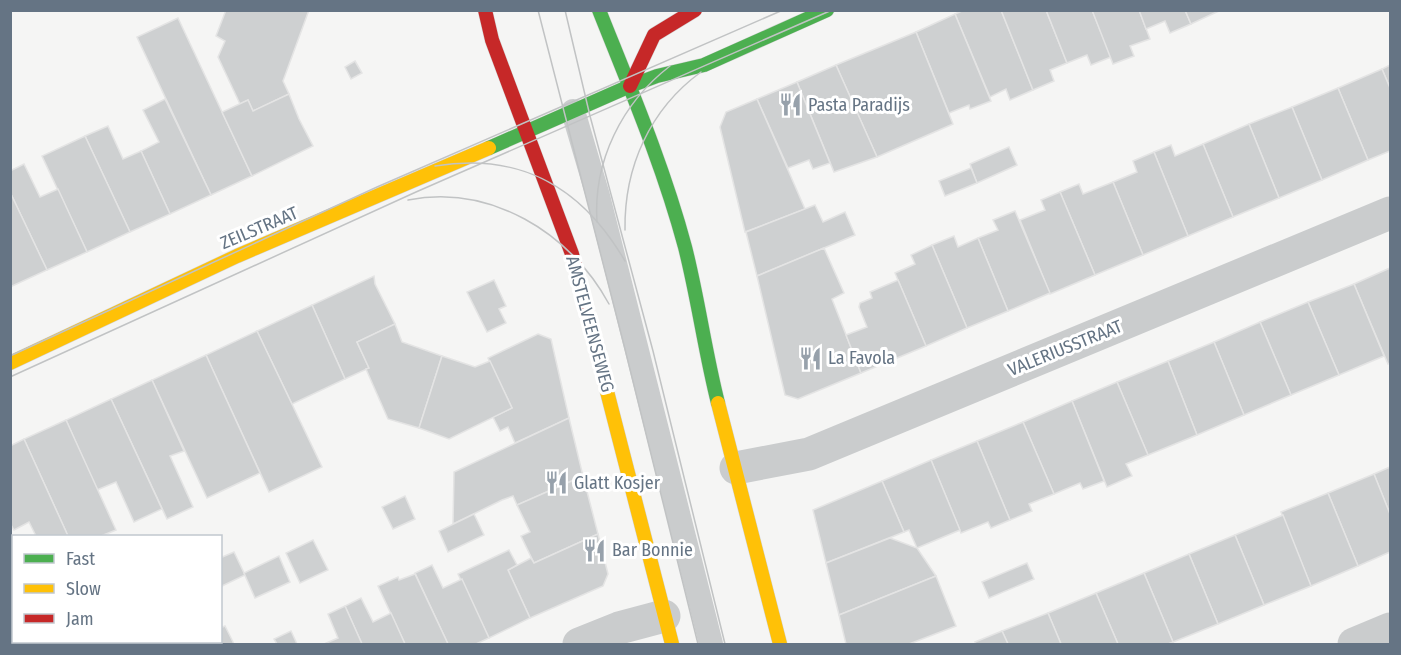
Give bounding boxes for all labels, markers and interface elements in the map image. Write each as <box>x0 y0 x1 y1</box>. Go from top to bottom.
restaurant icon: Pasta Paradijs <box>777 92 803 118</box>
place label: Pasta Paradijs <box>808 94 910 116</box>
street label: ZEILSTRAAT <box>217 202 302 254</box>
street label: AMSTELVEENSEWEG <box>561 253 619 395</box>
street label: VALERIUSSTRAAT <box>1005 315 1126 381</box>
restaurant icon: La Favola <box>797 345 823 371</box>
place label: La Favola <box>828 347 895 369</box>
restaurant icon: Glatt Kosjer <box>543 470 569 496</box>
place label: Glatt Kosjer <box>574 472 661 494</box>
legend <box>12 535 222 643</box>
restaurant icon: Bar Bonnie <box>581 537 607 563</box>
place label: Bar Bonnie <box>612 539 693 561</box>
text: Fast <box>66 548 95 570</box>
text: Slow <box>66 578 101 600</box>
text: Jam <box>66 608 94 630</box>

